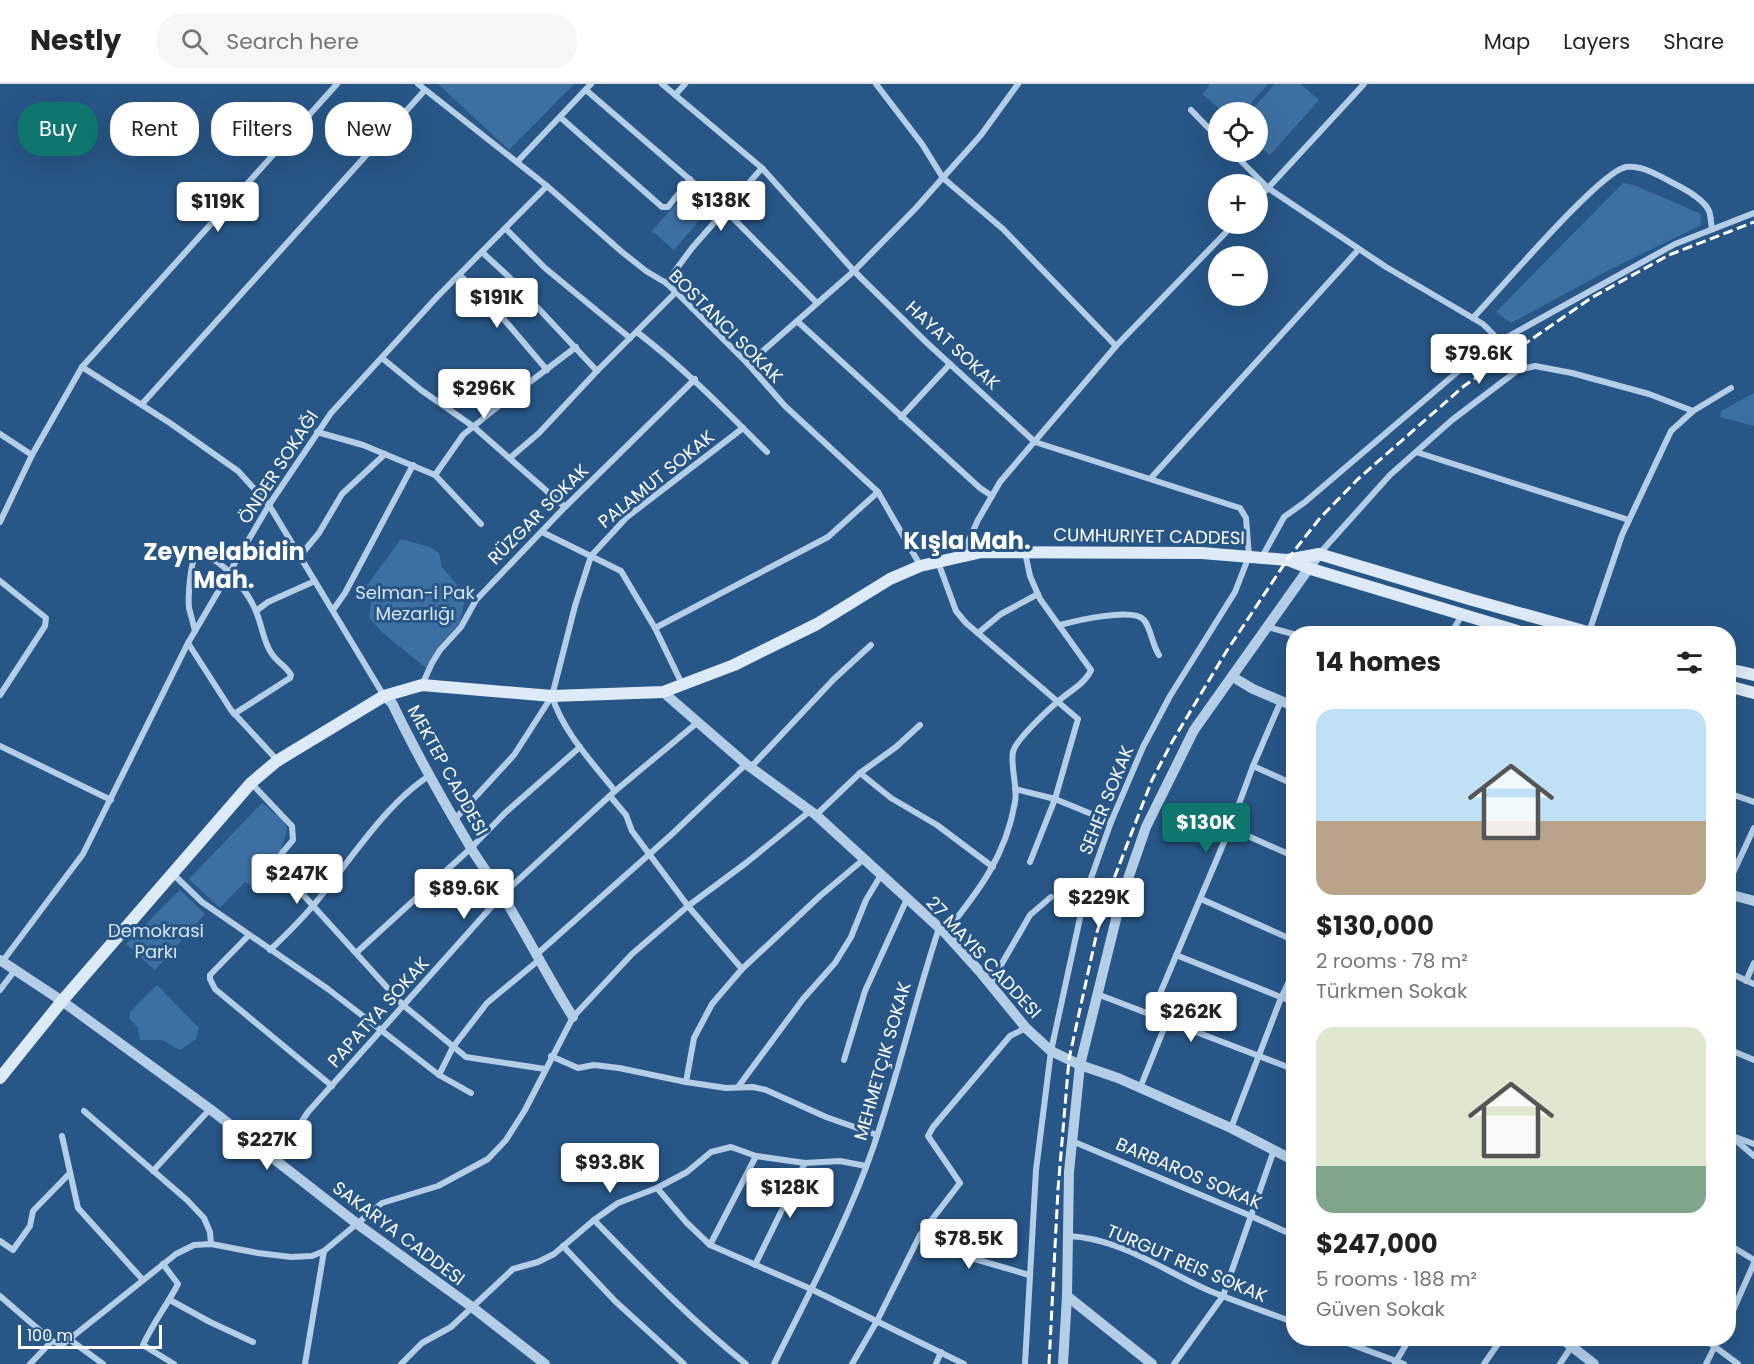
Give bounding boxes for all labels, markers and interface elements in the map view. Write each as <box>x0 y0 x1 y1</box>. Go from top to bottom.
search box <box>157 14 577 68</box>
text: Nestly <box>30 21 121 60</box>
icon: search <box>178 25 211 58</box>
text: Search here <box>226 26 359 57</box>
text: Map <box>1484 27 1530 56</box>
text: Layers <box>1563 27 1630 56</box>
text: Share <box>1663 27 1724 56</box>
chip: Buy <box>18 102 98 156</box>
chip: Rent <box>110 102 199 156</box>
chip: Filters <box>211 102 313 156</box>
chip: New <box>325 102 412 156</box>
map controls <box>1208 102 1268 306</box>
button: locate <box>1208 102 1268 162</box>
button: + <box>1208 174 1268 234</box>
pin: $138K <box>679 181 763 232</box>
pin: $119K <box>176 182 260 233</box>
text: $138K <box>691 186 751 214</box>
text: $119K <box>191 187 245 215</box>
button: − <box>1208 246 1268 306</box>
street label: BOSTANCI SOKAK <box>663 263 789 389</box>
pin: $191K <box>455 278 539 329</box>
text: $191K <box>470 283 524 311</box>
street label: HAYAT SOKAK <box>901 295 1006 395</box>
pin: $79.6K <box>1430 334 1528 385</box>
text: $79.6K <box>1445 339 1513 367</box>
pin: $296K <box>442 369 526 420</box>
text: $296K <box>452 374 516 402</box>
street label: ÖNDER SOKAĞI <box>232 405 324 529</box>
street label: PALAMUT SOKAK <box>593 424 720 534</box>
street label: RÜZGAR SOKAK <box>482 458 594 570</box>
street label: CUMHURIYET CADDESI <box>1053 522 1245 550</box>
district label: Kışla Mah. <box>903 524 1031 557</box>
district label: Zeynelabidin Mah. <box>143 535 305 596</box>
park label: Selman-i Pak Mezarlığı <box>355 580 475 626</box>
text: 14 homes <box>1316 644 1441 680</box>
icon: filters <box>1673 646 1706 679</box>
street label: MEKTEP CADDESI <box>402 700 494 840</box>
street label: SEHER SOKAK <box>1073 742 1139 858</box>
icon: home <box>1457 748 1565 856</box>
pin: $130K <box>1164 803 1248 854</box>
text: $130K <box>1176 808 1236 836</box>
pin: $247K <box>255 854 339 905</box>
text: $247K <box>266 859 328 887</box>
pin: $89.6K <box>415 869 513 920</box>
text: $89.6K <box>429 874 499 902</box>
pin: $229K <box>1057 878 1141 929</box>
text: $229K <box>1068 883 1130 911</box>
street label: 27 MAYIS CADDESI <box>921 890 1047 1024</box>
text: $130,000 <box>1316 908 1434 944</box>
park label: Demokrasi Parkı <box>108 918 204 964</box>
text: 2 rooms · 78 m² <box>1316 947 1468 975</box>
street label: PAPATYA SOKAK <box>322 951 435 1073</box>
text: Türkmen Sokak <box>1316 977 1467 1005</box>
street label: MEHMETÇIK SOKAK <box>847 979 917 1143</box>
pin: $262K <box>1149 992 1233 1043</box>
text: $262K <box>1160 997 1222 1025</box>
icon: home <box>1457 1066 1565 1174</box>
pin: $227K <box>225 1120 309 1171</box>
text: $227K <box>237 1125 297 1153</box>
street label: BARBAROS SOKAK <box>1112 1131 1266 1215</box>
pin: $93.8K <box>561 1143 659 1194</box>
text: $93.8K <box>575 1148 645 1176</box>
pin: $128K <box>748 1168 832 1219</box>
text: $128K <box>761 1173 820 1201</box>
street label: SAKARYA CADDESI <box>328 1175 470 1291</box>
street label: TURGUT REIS SOKAK <box>1103 1218 1271 1308</box>
pin: $78.5K <box>920 1219 1018 1270</box>
text: $78.5K <box>934 1224 1004 1252</box>
text: $247,000 <box>1316 1226 1438 1262</box>
text: 5 rooms · 188 m² <box>1316 1265 1477 1293</box>
text: Güven Sokak <box>1316 1295 1445 1323</box>
scale bar <box>18 1322 162 1350</box>
text: 100 m <box>27 1324 73 1347</box>

